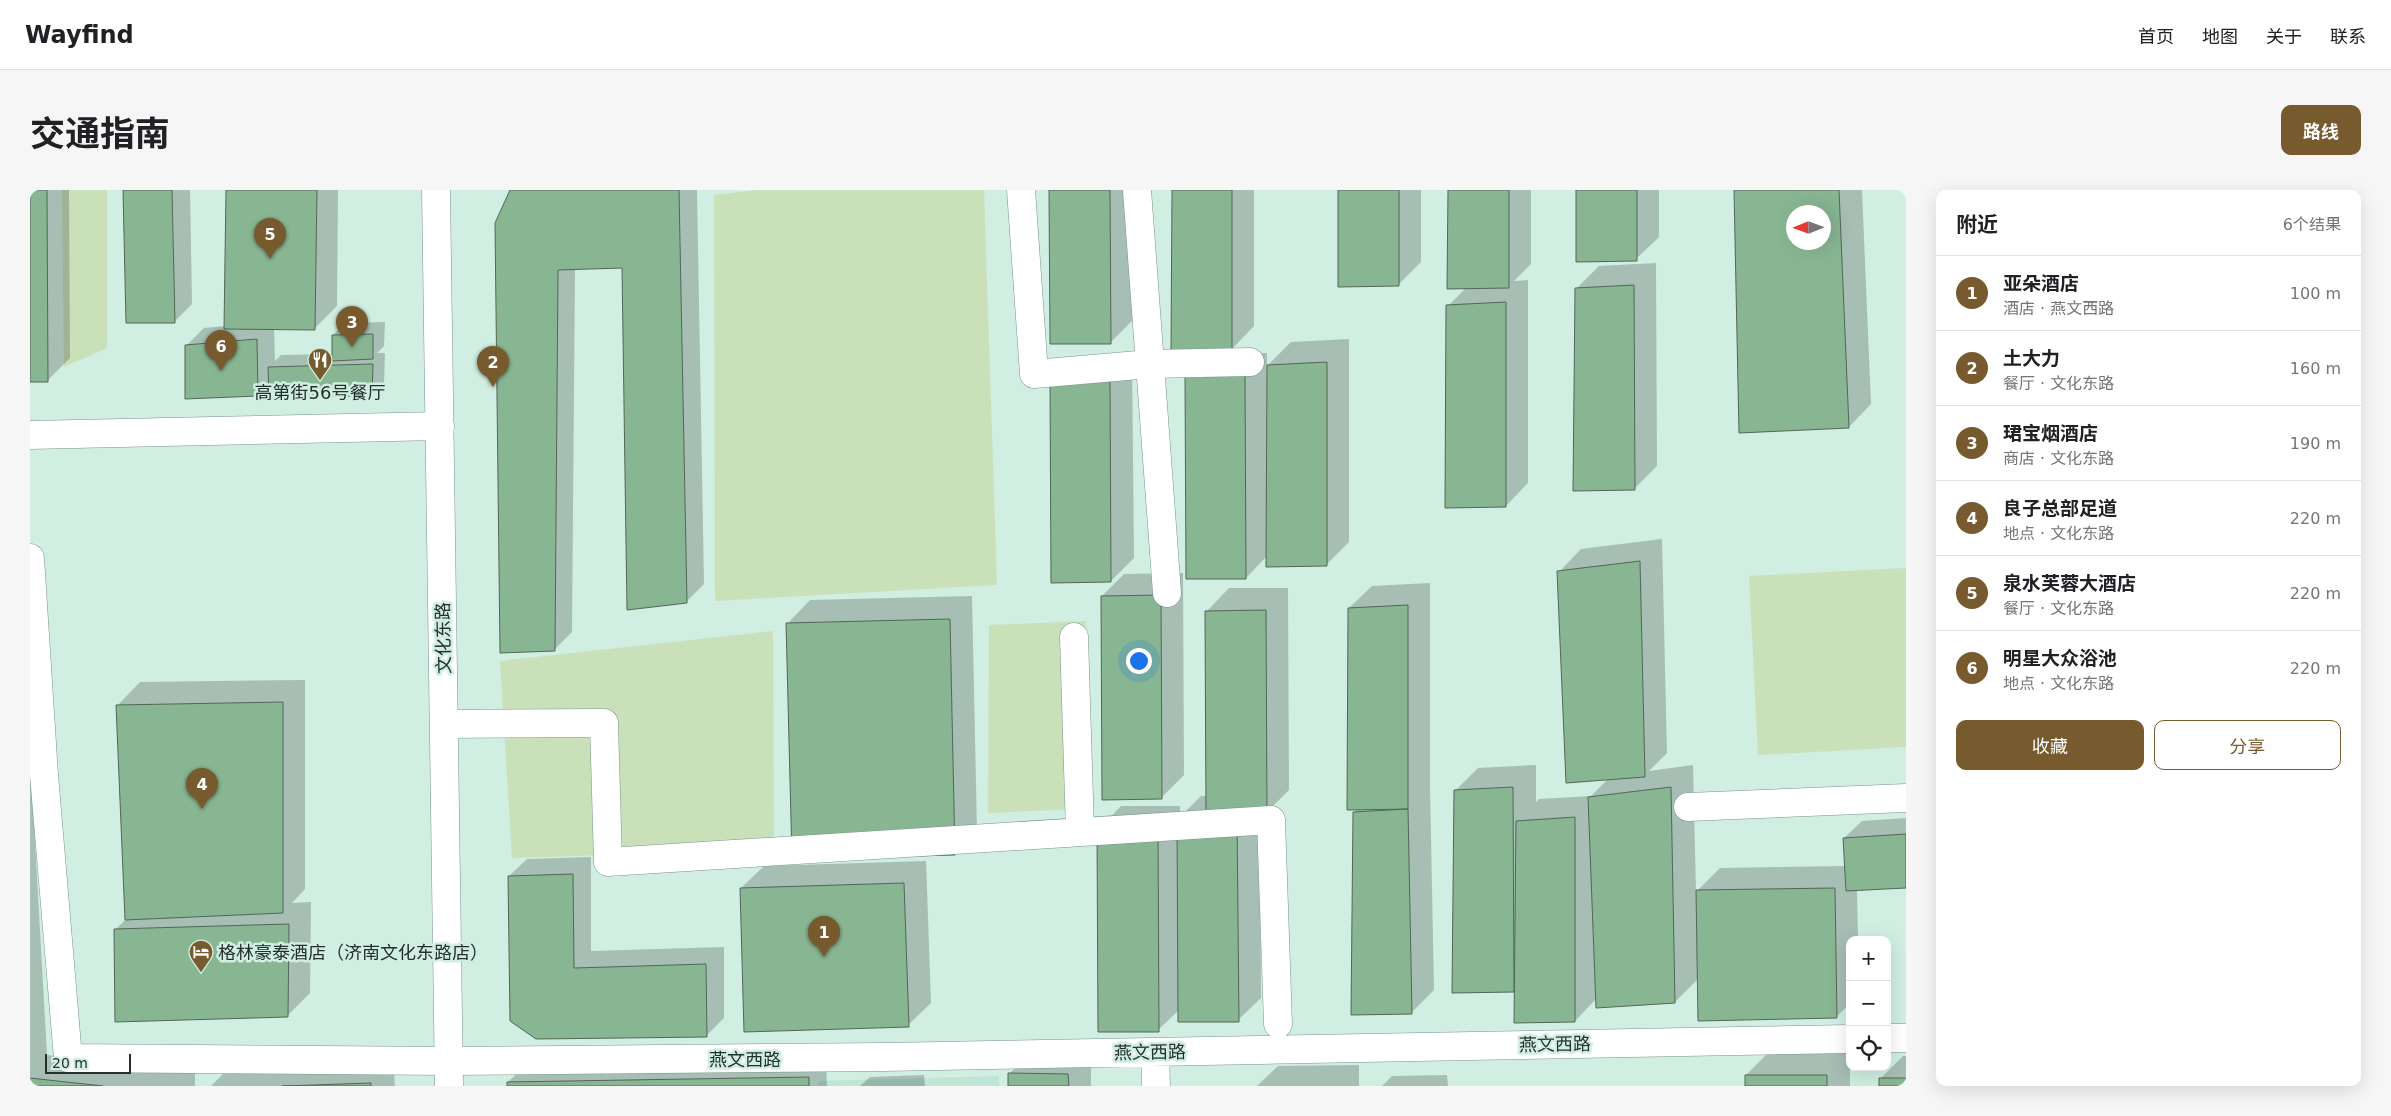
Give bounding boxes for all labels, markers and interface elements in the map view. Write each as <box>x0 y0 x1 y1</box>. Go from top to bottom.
text: Wayfind <box>25 21 134 49</box>
text: 首页 <box>2138 26 2174 47</box>
text: 地图 <box>2202 26 2238 47</box>
text: 关于 <box>2266 26 2302 47</box>
text: 联系 <box>2330 26 2366 47</box>
button: 路线 <box>2281 105 2361 155</box>
text: 交通指南 <box>30 114 170 154</box>
north arrow <box>1786 205 1831 250</box>
text: 附近 <box>1956 213 1998 237</box>
text: 6个结果 <box>2283 215 2341 234</box>
pin: 5 <box>254 218 286 259</box>
text: 亚朵酒店 <box>2003 272 2079 294</box>
text: 1 <box>1966 284 1978 303</box>
text: 100 m <box>2290 284 2341 303</box>
text: 酒店 · 燕文西路 <box>2003 299 2114 318</box>
pin: 3 <box>336 306 368 347</box>
pin: 6 <box>205 330 237 371</box>
pin: 2 <box>477 346 509 387</box>
restaurant icon: 高第街56号餐厅 <box>307 347 333 381</box>
text: 土大力 <box>2003 347 2060 369</box>
text: 2 <box>1966 359 1978 378</box>
text: 160 m <box>2290 359 2341 378</box>
text: 餐厅 · 文化东路 <box>2003 374 2114 393</box>
place label: 高第街56号餐厅 <box>255 382 385 403</box>
text: 珺宝烟酒店 <box>2003 422 2098 444</box>
text: 3 <box>1966 434 1978 453</box>
text: 190 m <box>2290 434 2341 453</box>
text: 商店 · 文化东路 <box>2003 449 2114 468</box>
text: 良子总部足道 <box>2003 497 2117 519</box>
text: 4 <box>1966 509 1978 528</box>
text: 220 m <box>2290 509 2341 528</box>
text: 地点 · 文化东路 <box>2003 524 2114 543</box>
text: 泉水芙蓉大酒店 <box>2003 572 2136 594</box>
text: 5 <box>1966 584 1978 603</box>
text: 220 m <box>2290 584 2341 603</box>
text: 餐厅 · 文化东路 <box>2003 599 2114 618</box>
street label: 文化东路 <box>432 602 454 674</box>
text: 明星大众浴池 <box>2003 647 2117 669</box>
your location <box>1126 648 1152 674</box>
text: 6 <box>1966 659 1978 678</box>
text: 220 m <box>2290 659 2341 678</box>
text: 地点 · 文化东路 <box>2003 674 2114 693</box>
button: 收藏 <box>1956 720 2144 770</box>
button: 分享 <box>2154 720 2341 770</box>
pin: 4 <box>186 768 218 809</box>
pin: 1 <box>808 916 840 957</box>
map controls <box>1846 936 1891 1071</box>
button: + <box>1846 936 1891 981</box>
hotel icon: 格林豪泰酒店（济南文化东路店） <box>188 939 214 973</box>
place label: 格林豪泰酒店（济南文化东路店） <box>218 942 488 963</box>
button: − <box>1846 981 1891 1026</box>
button: locate <box>1846 1026 1891 1071</box>
street label: 燕文西路 <box>1519 1033 1591 1055</box>
street label: 燕文西路 <box>1114 1041 1186 1063</box>
street label: 燕文西路 <box>709 1049 781 1070</box>
scale bar <box>45 1051 131 1074</box>
text: 20 m <box>52 1055 88 1071</box>

